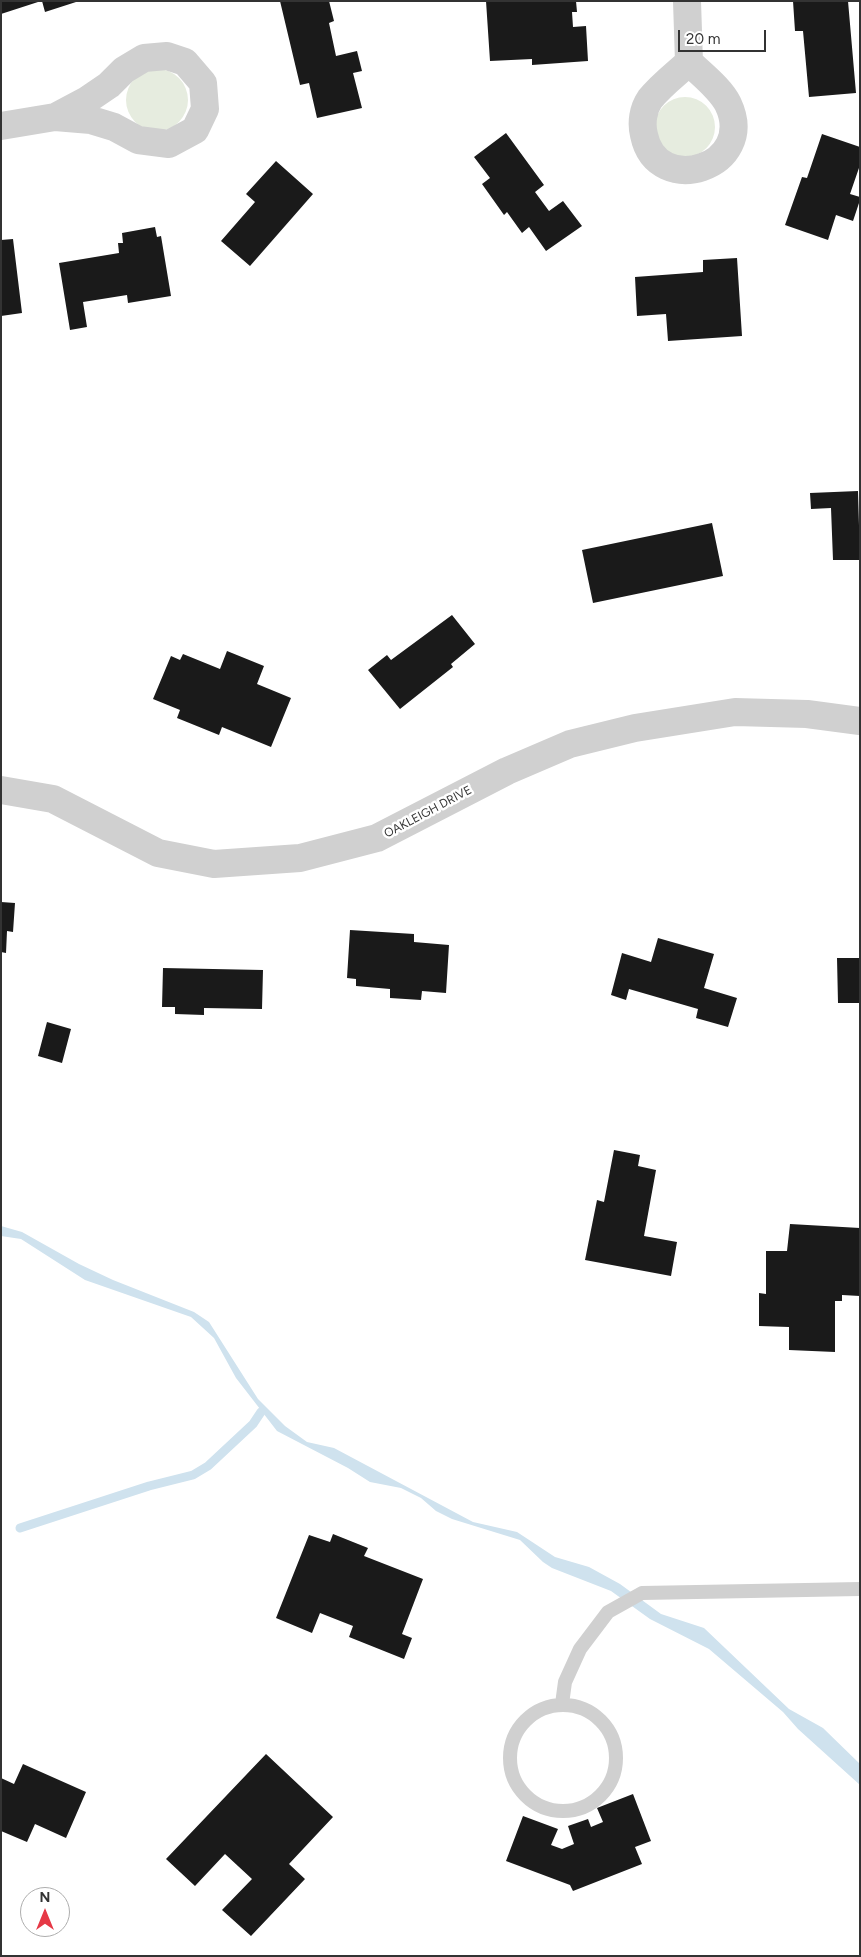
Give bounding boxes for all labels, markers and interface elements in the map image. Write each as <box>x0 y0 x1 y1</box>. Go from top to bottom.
scale bar <box>681 20 768 52</box>
text: 20 m <box>686 30 720 48</box>
street label: OAKLEIGH DRIVE <box>382 783 474 841</box>
north arrow <box>20 1887 70 1937</box>
text: N <box>40 1889 50 1906</box>

